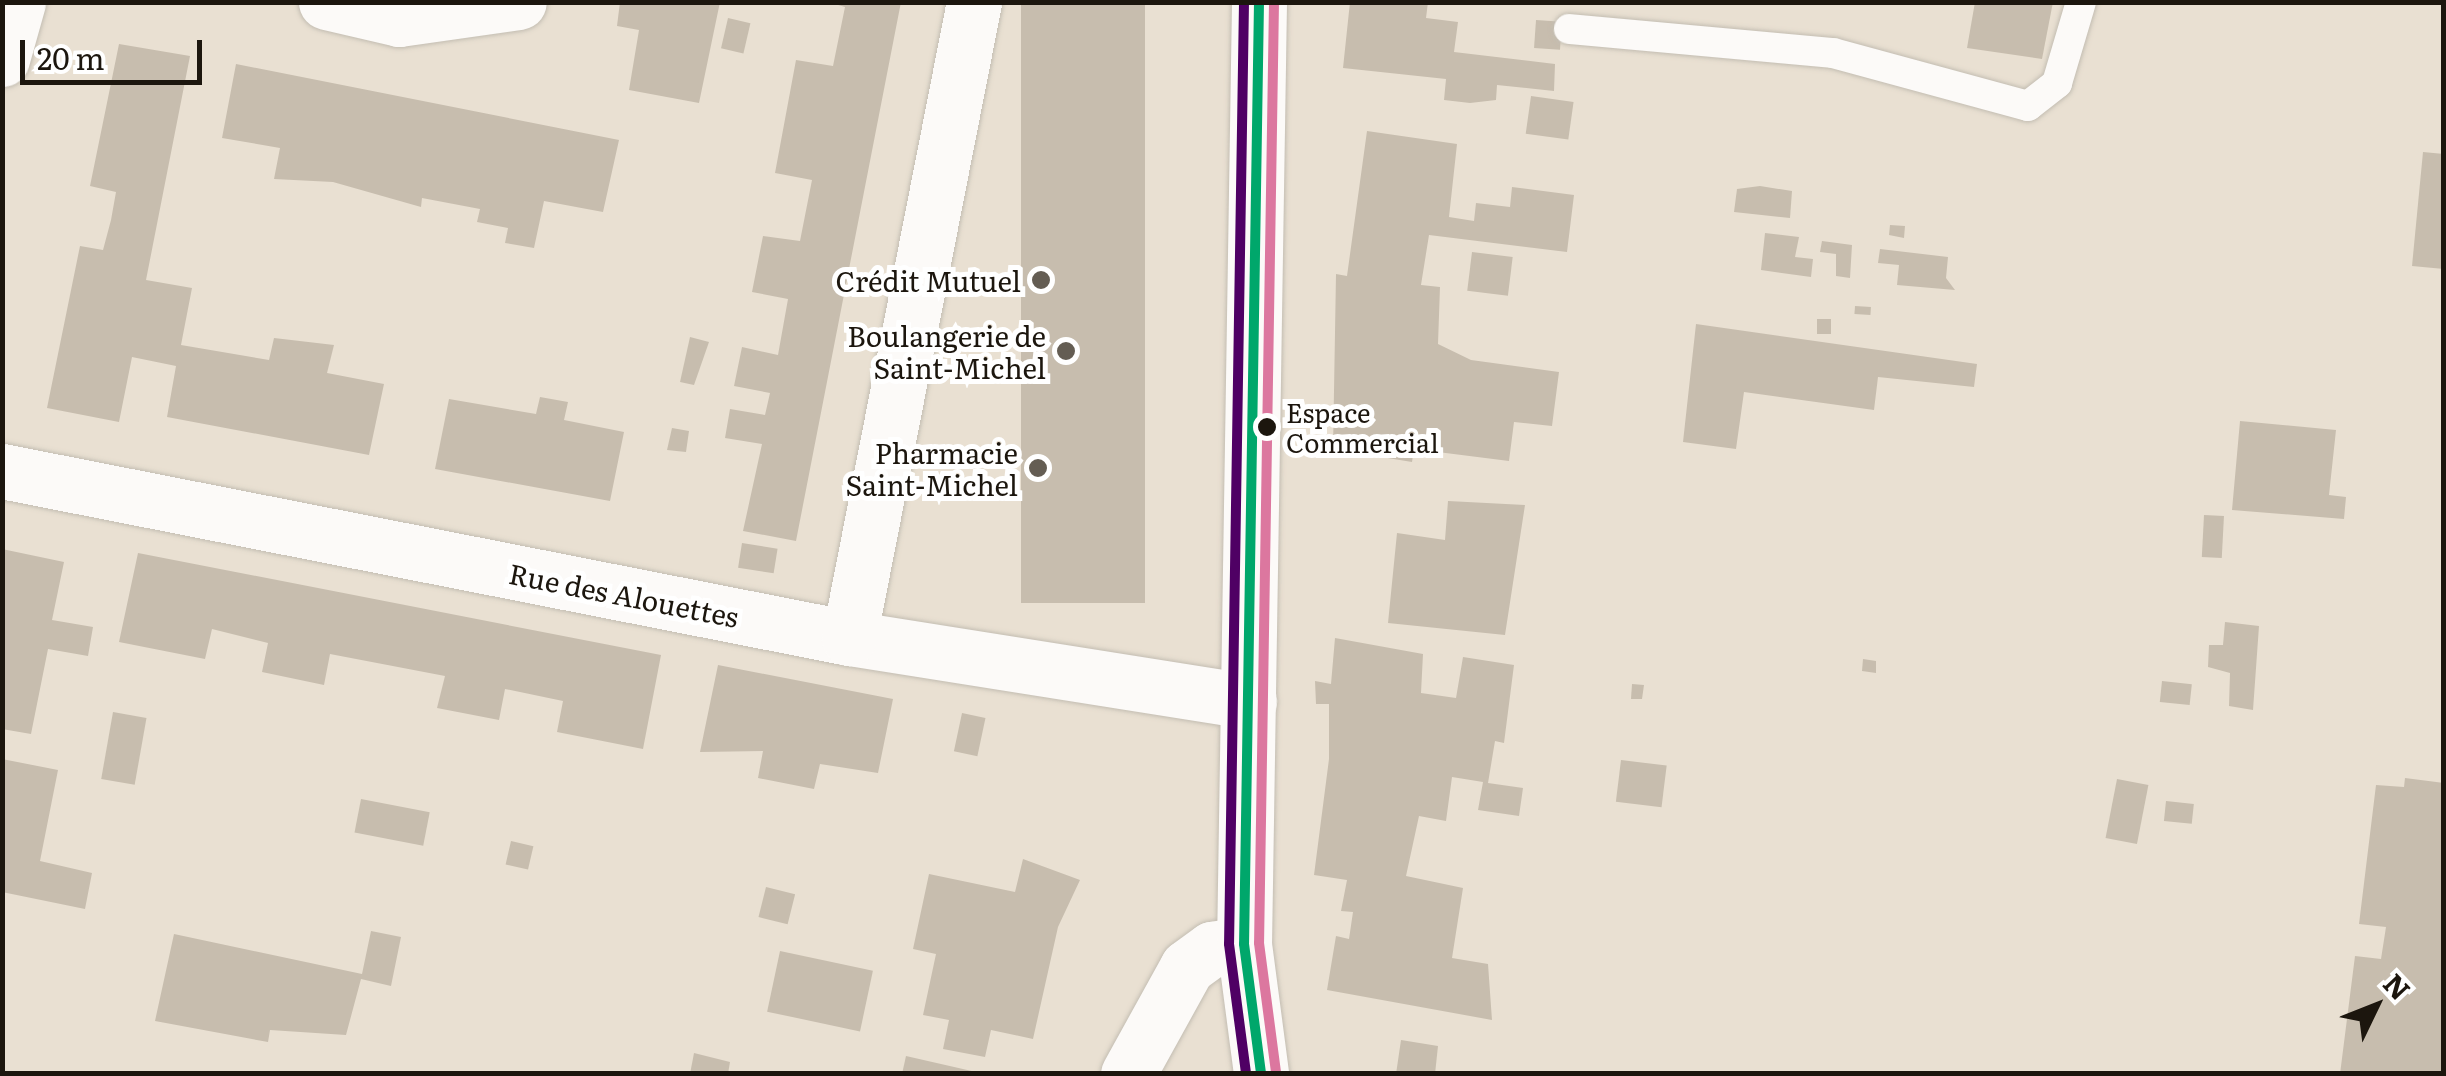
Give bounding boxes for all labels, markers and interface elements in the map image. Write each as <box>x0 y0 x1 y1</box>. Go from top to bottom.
scale bar <box>25 20 208 82</box>
text: 20 m <box>37 35 105 79</box>
place label: Crédit Mutuel <box>835 263 1021 297</box>
marker: Crédit Mutuel <box>1030 269 1052 291</box>
place label: Boulangerie de Saint-Michel <box>847 318 1046 384</box>
marker: Boulangerie de Saint-Michel <box>1055 340 1077 362</box>
place label: Espace Commercial <box>1286 396 1439 458</box>
marker: Espace Commercial <box>1257 417 1277 437</box>
place label: Pharmacie Saint-Michel <box>845 435 1018 501</box>
marker: Pharmacie Saint-Michel <box>1027 457 1049 479</box>
street label: Rue des Alouettes <box>506 555 742 633</box>
north arrow <box>2326 956 2426 1056</box>
text: N <box>2375 963 2421 1008</box>

